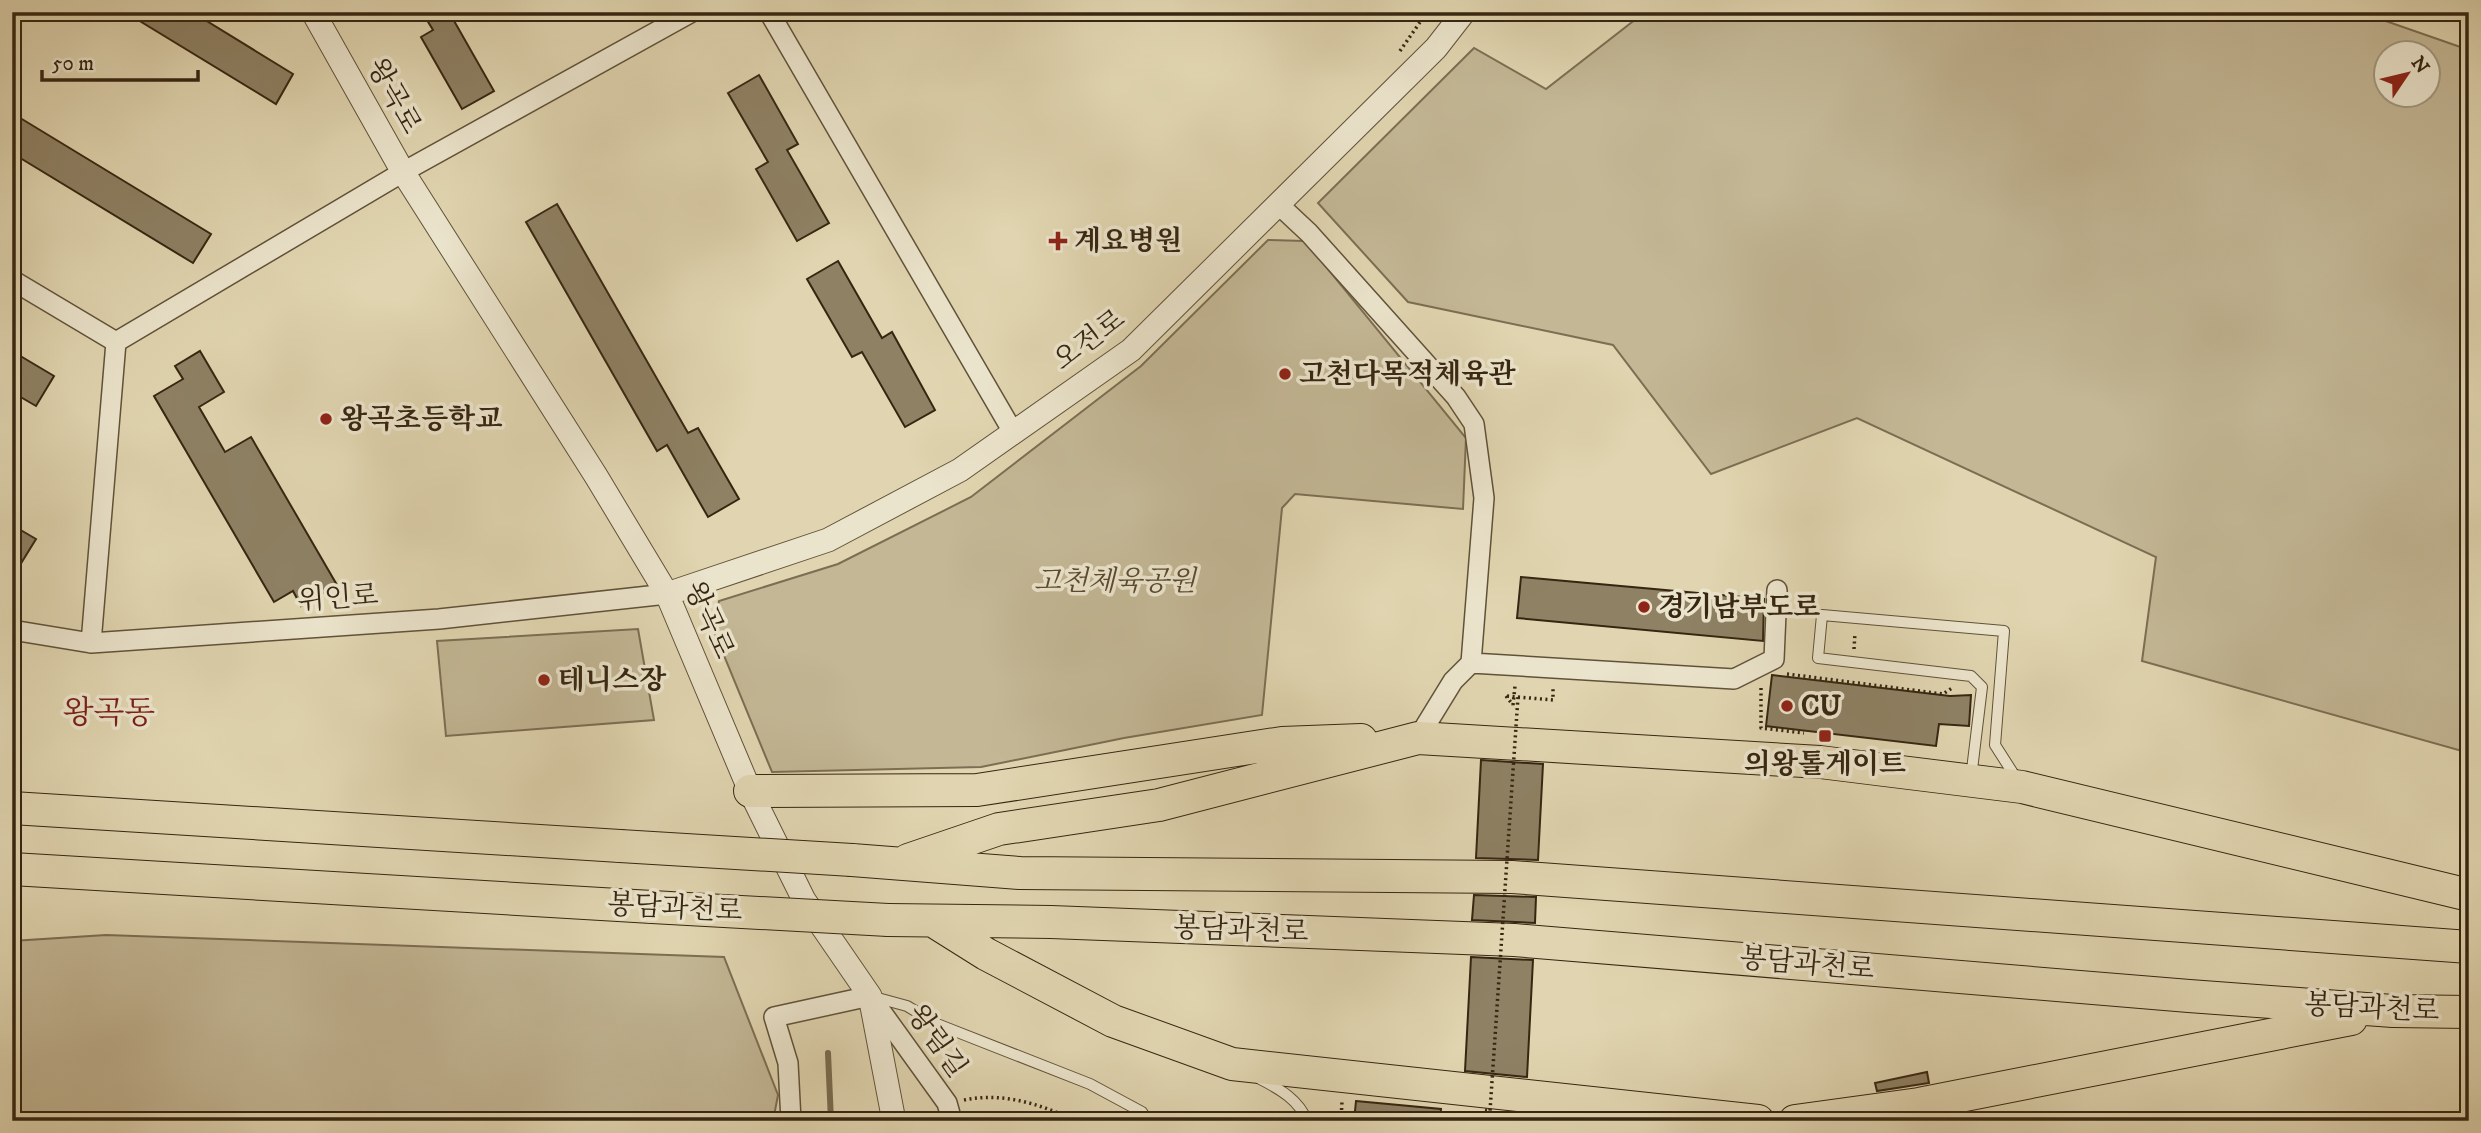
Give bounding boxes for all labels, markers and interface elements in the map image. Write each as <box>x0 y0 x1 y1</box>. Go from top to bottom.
scale bar <box>42 38 198 82</box>
north arrow <box>2372 38 2442 108</box>
text: 50 m <box>52 51 94 77</box>
street label: 왕곡로 <box>359 52 429 140</box>
text: N <box>2406 52 2434 78</box>
place label: 계요병원 <box>1074 224 1182 259</box>
marker: 계요병원 <box>1048 231 1068 251</box>
street label: 오전로 <box>1046 302 1132 378</box>
place label: 고천다목적체육관 <box>1299 357 1516 392</box>
marker: 고천다목적체육관 <box>1277 366 1293 382</box>
place label: 왕곡초등학교 <box>340 402 502 437</box>
marker: 왕곡초등학교 <box>318 411 334 427</box>
park label: 고천체육공원 <box>1034 564 1198 599</box>
street label: 왕곡로 <box>677 576 741 664</box>
street label: 위인로 <box>296 578 380 618</box>
place label: 경기남부도로 <box>1658 590 1820 625</box>
marker: 경기남부도로 <box>1636 599 1652 615</box>
place label: 테니스장 <box>558 663 667 698</box>
marker: 테니스장 <box>536 672 552 688</box>
place label: CU <box>1801 689 1842 724</box>
district label: 왕곡동 <box>63 694 155 734</box>
marker: CU <box>1779 698 1795 714</box>
marker: 의왕톨게이트 <box>1817 728 1833 744</box>
place label: 의왕톨게이트 <box>1744 747 1906 782</box>
street label: 봉담과천로 <box>607 887 743 929</box>
street label: 봉담과천로 <box>1173 910 1309 950</box>
street label: 봉담과천로 <box>1738 941 1876 987</box>
street label: 봉담과천로 <box>2304 987 2440 1029</box>
street label: 왕림길 <box>899 998 975 1084</box>

